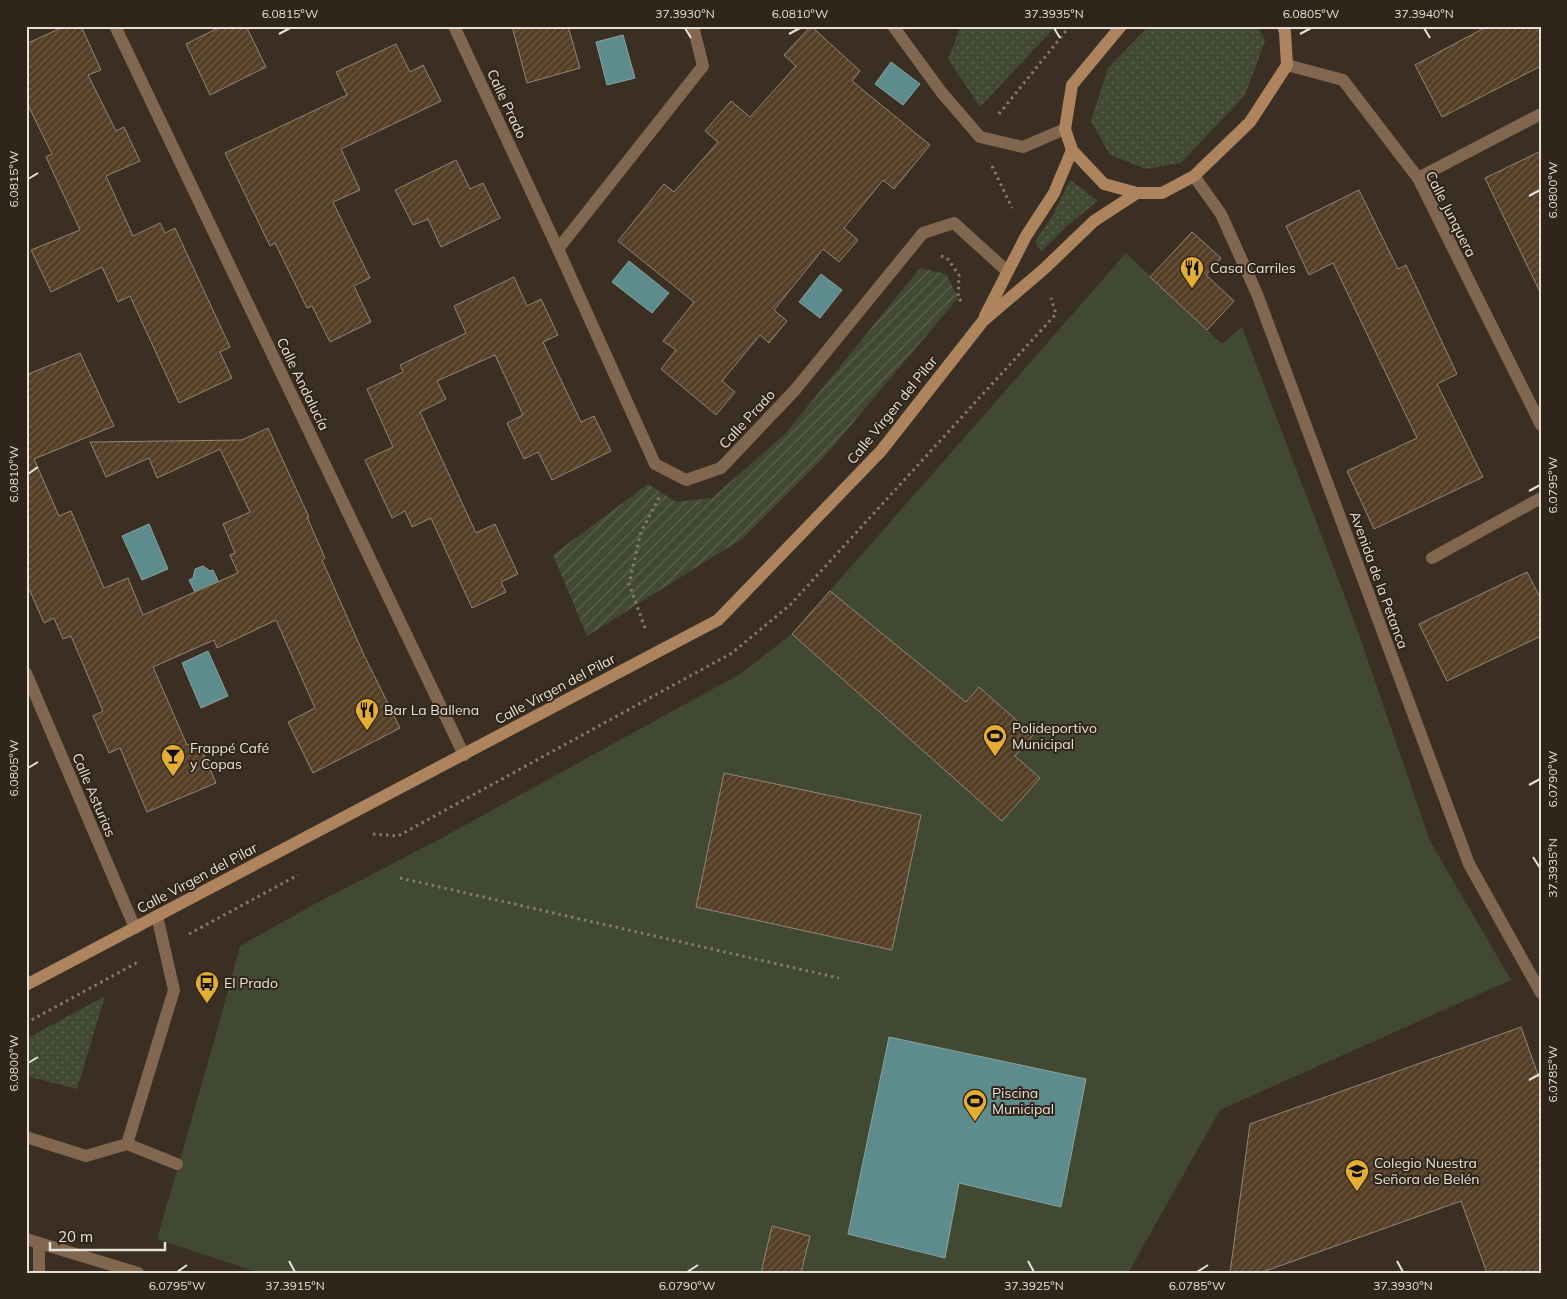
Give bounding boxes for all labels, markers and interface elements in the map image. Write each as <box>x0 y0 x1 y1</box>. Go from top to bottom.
text: 6.0815°W <box>262 6 318 21</box>
text: 37.3930°N <box>655 6 715 21</box>
text: 6.0810°W <box>772 6 828 21</box>
text: 37.3935°N <box>1024 6 1084 21</box>
text: 6.0805°W <box>1283 6 1339 21</box>
text: 37.3940°N <box>1394 6 1454 21</box>
street label: Calle Prado <box>483 66 531 142</box>
text: 6.0815°W <box>6 151 21 207</box>
text: 6.0800°W <box>1545 162 1560 218</box>
street label: Calle Junquera <box>1422 168 1480 260</box>
restaurant icon: Casa Carriles <box>1179 255 1205 289</box>
place label: Casa Carriles <box>1210 259 1296 277</box>
street label: Calle Andalucía <box>273 335 333 433</box>
street label: Calle Virgen del Pilar <box>843 352 942 468</box>
street label: Calle Prado <box>715 386 779 452</box>
text: 6.0810°W <box>6 446 21 502</box>
text: 6.0795°W <box>1545 457 1560 513</box>
street label: Avenida de la Petanca <box>1346 509 1412 651</box>
street label: Calle Virgen del Pilar <box>492 649 619 728</box>
restaurant icon: Bar La Ballena <box>354 697 380 731</box>
place label: Bar La Ballena <box>384 701 479 719</box>
place label: Polideportivo Municipal <box>1012 719 1097 753</box>
sports icon: Polideportivo Municipal <box>982 723 1008 757</box>
place label: Frappé Café y Copas <box>190 739 269 773</box>
text: 6.0805°W <box>6 740 21 796</box>
bar icon: Frappé Café y Copas <box>160 743 186 777</box>
street label: Calle Asturias <box>68 750 120 840</box>
text: 6.0790°W <box>1545 751 1560 807</box>
street label: Calle Virgen del Pilar <box>134 838 261 917</box>
text: 37.3935°N <box>1545 838 1560 898</box>
bus stop icon: El Prado <box>194 970 220 1004</box>
place label: El Prado <box>224 974 278 992</box>
text: 6.0800°W <box>6 1035 21 1091</box>
text: 6.0785°W <box>1545 1046 1560 1102</box>
place label: Piscina Municipal <box>992 1084 1054 1118</box>
sports icon: Piscina Municipal <box>962 1088 988 1122</box>
place label: Colegio Nuestra Señora de Belén <box>1374 1154 1480 1188</box>
school or university icon: Colegio Nuestra Señora de Belén <box>1344 1158 1370 1192</box>
scale bar <box>50 1219 165 1251</box>
text: 20 m <box>58 1227 93 1246</box>
text: 6.0795°W <box>149 1278 205 1293</box>
text: 37.3915°N <box>265 1278 325 1293</box>
text: 6.0790°W <box>659 1278 715 1293</box>
text: 37.3925°N <box>1004 1278 1064 1293</box>
text: 6.0785°W <box>1169 1278 1225 1293</box>
text: 37.3930°N <box>1373 1278 1433 1293</box>

